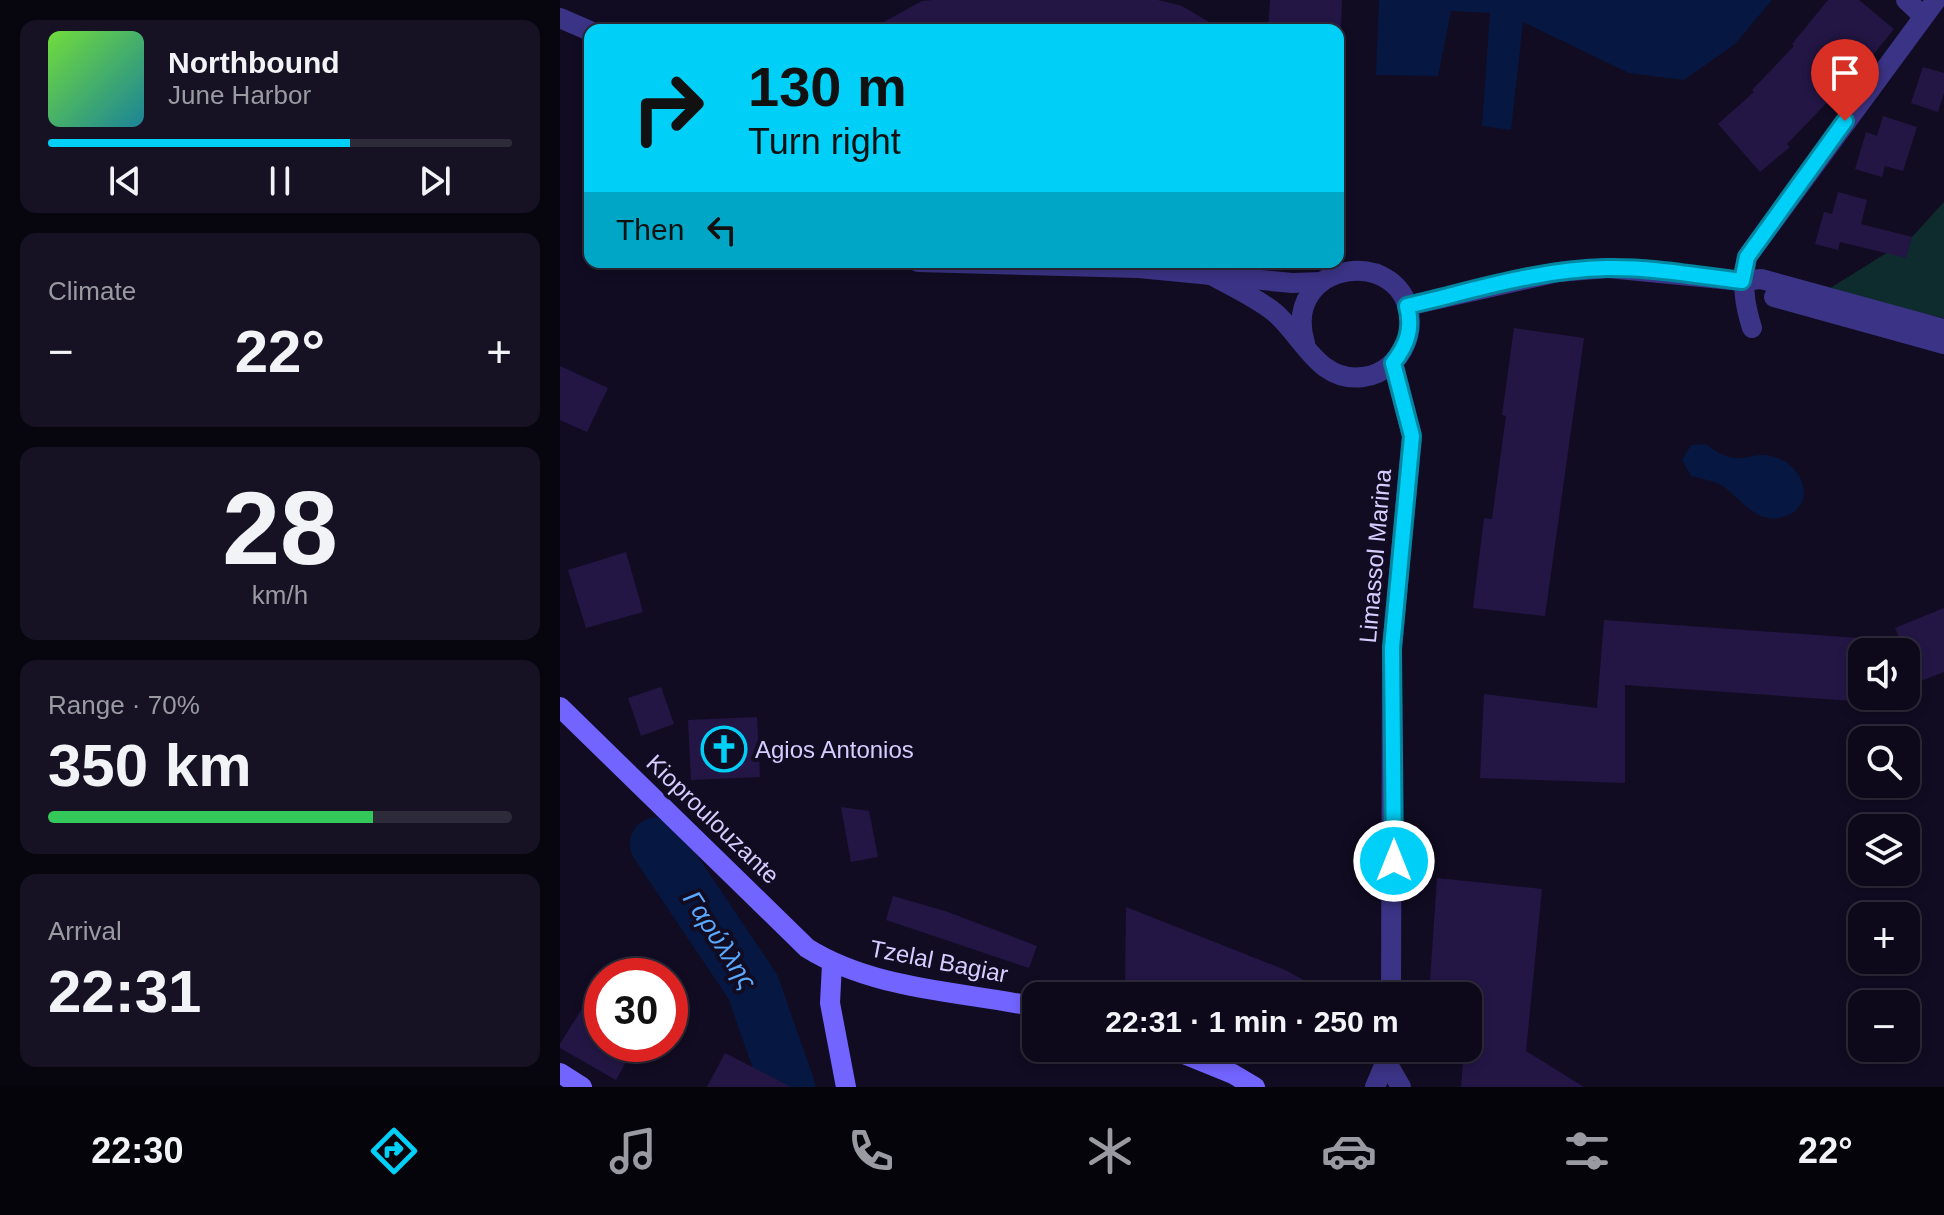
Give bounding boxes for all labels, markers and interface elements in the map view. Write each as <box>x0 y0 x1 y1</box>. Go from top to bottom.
pin <box>1811 39 1879 121</box>
text: Northbound <box>168 46 340 79</box>
icon: arrive <box>1823 51 1867 95</box>
text: 130 m <box>748 55 907 118</box>
icon: right <box>616 56 720 160</box>
text: June Harbor <box>168 80 311 110</box>
text: Turn right <box>748 121 901 162</box>
icon: previous <box>103 159 147 203</box>
icon: pause <box>258 159 302 203</box>
icon: next <box>413 159 457 203</box>
icon: left <box>700 208 744 252</box>
text: Then <box>616 213 684 246</box>
text: Climate <box>48 276 136 306</box>
text: 22° <box>235 318 325 385</box>
text: − <box>48 327 74 376</box>
text: + <box>486 327 512 376</box>
street label: Limassol Marina <box>1354 467 1396 644</box>
text: 28 <box>222 470 338 586</box>
text: km/h <box>252 580 308 610</box>
map controls <box>1848 638 1920 1062</box>
button: sound <box>1848 638 1920 710</box>
text: Range · 70% <box>48 690 200 720</box>
church icon: Agios Antonios <box>700 725 748 773</box>
button: search <box>1848 726 1920 798</box>
text: 350 km <box>48 732 252 799</box>
place label: Agios Antonios <box>755 736 914 763</box>
street label: Kioproulouzante <box>641 749 785 889</box>
button: layers <box>1848 814 1920 886</box>
position arrow <box>1352 819 1436 903</box>
water label: Γαρύλλης <box>677 885 763 995</box>
button: + <box>1848 902 1920 974</box>
text: Arrival <box>48 916 122 946</box>
street label: Tzelal Bagiar <box>868 934 1010 988</box>
text: 22:31 <box>48 958 201 1025</box>
speed limit sign: 30 <box>584 958 688 1062</box>
button: − <box>1848 990 1920 1062</box>
text: 22:31 · 1 min · 250 m <box>1105 1005 1399 1038</box>
icon: directions <box>366 1123 422 1179</box>
icon: music <box>605 1123 661 1179</box>
icon: phone <box>843 1123 899 1179</box>
icon: climate <box>1082 1123 1138 1179</box>
icon: car <box>1321 1123 1377 1179</box>
icon: filters <box>1559 1123 1615 1179</box>
text: 22:30 <box>91 1130 183 1171</box>
text: 22° <box>1798 1130 1853 1171</box>

